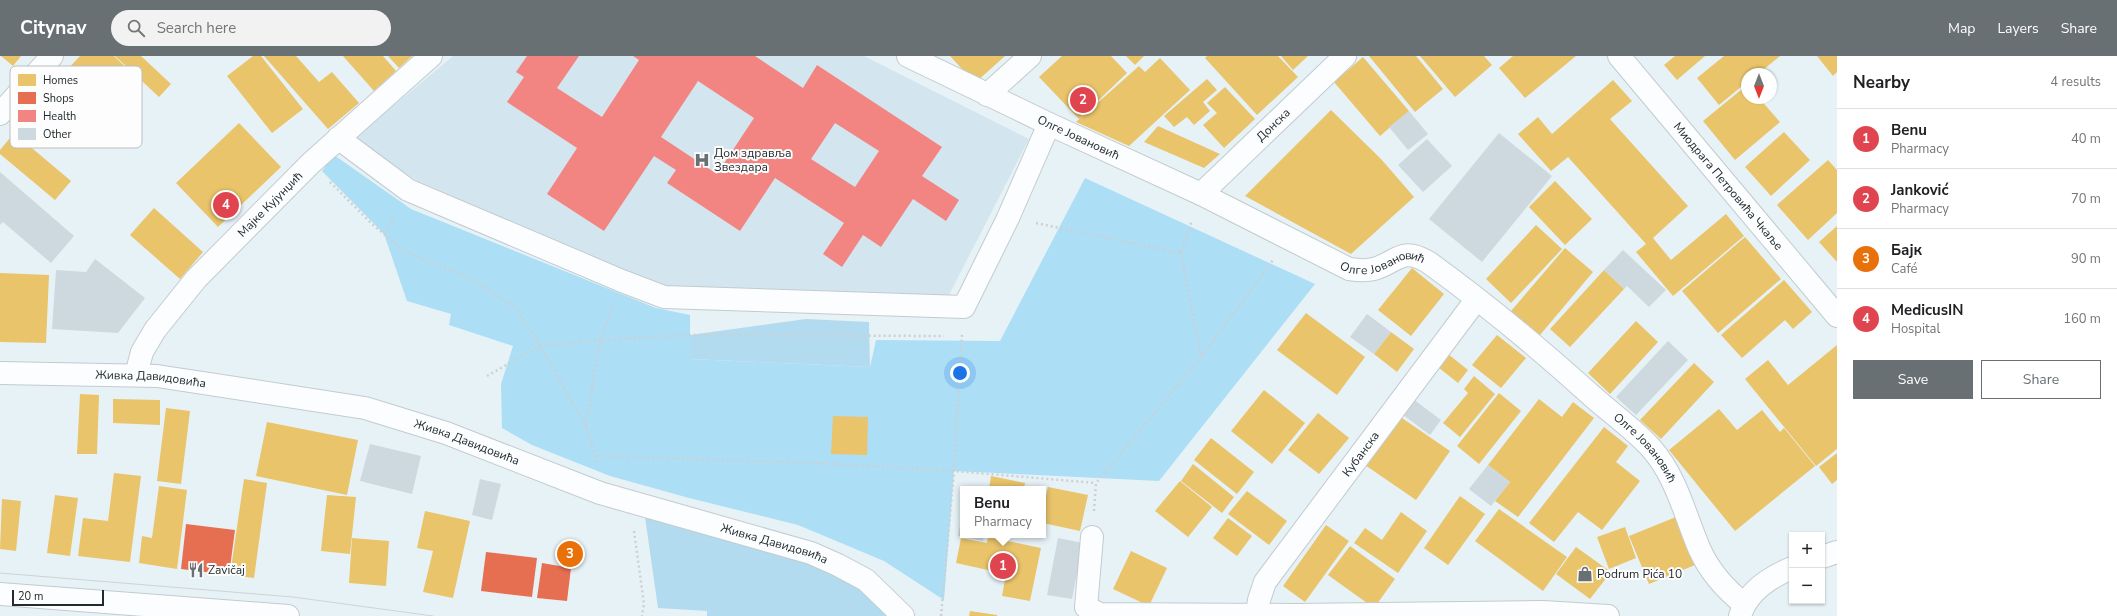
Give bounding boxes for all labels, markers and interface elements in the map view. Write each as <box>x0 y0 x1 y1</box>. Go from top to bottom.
search box <box>111 10 391 46</box>
text: Citynav <box>20 15 87 41</box>
icon: search <box>125 17 147 39</box>
text: Search here <box>157 18 236 38</box>
text: Map <box>1948 19 1975 38</box>
text: Layers <box>1997 19 2039 38</box>
text: Share <box>2061 19 2097 38</box>
legend <box>10 66 142 148</box>
north arrow <box>1741 68 1777 104</box>
text: Nearby <box>1853 71 1910 94</box>
text: Homes <box>43 73 78 88</box>
text: 4 results <box>2050 73 2101 91</box>
pin: 2 <box>1070 85 1096 115</box>
text: Shops <box>43 91 74 106</box>
street label: Донска <box>1253 105 1294 145</box>
text: Health <box>43 109 76 124</box>
street label: Олге Јовановић <box>1035 112 1122 163</box>
street label: Миодрага Петровића Чкаље <box>1670 119 1787 254</box>
text: Benu <box>1891 120 1927 140</box>
text: Other <box>43 127 71 142</box>
text: 1 <box>1862 130 1870 148</box>
text: 40 m <box>2071 130 2101 148</box>
text: Pharmacy <box>1891 140 1949 158</box>
place label: Дом здравља Звездара <box>714 145 791 175</box>
hospital icon: Дом здравља Звездара <box>693 151 711 169</box>
street label: Мајке Кујунџић <box>234 168 306 241</box>
text: Janković <box>1891 180 1949 200</box>
pin: 4 <box>213 190 239 220</box>
text: 2 <box>1862 190 1870 208</box>
text: 70 m <box>2071 190 2101 208</box>
text: Pharmacy <box>1891 200 1949 218</box>
text: Бајк <box>1891 240 1922 260</box>
street label: Олге Јовановић <box>1337 247 1428 278</box>
text: 3 <box>1862 250 1870 268</box>
text: 90 m <box>2071 250 2101 268</box>
text: Café <box>1891 260 1918 278</box>
text: MedicusIN <box>1891 300 1964 320</box>
text: 4 <box>1862 310 1870 328</box>
text: 160 m <box>2063 310 2101 328</box>
text: Hospital <box>1891 320 1940 338</box>
button: Save <box>1853 360 1973 399</box>
button: Share <box>1981 360 2101 399</box>
your location <box>950 363 970 383</box>
street label: Живка Давидовића <box>95 367 207 391</box>
street label: Олге Јовановић <box>1610 409 1680 486</box>
street label: Живка Давидовића <box>412 416 522 469</box>
street label: Кубанска <box>1339 428 1383 480</box>
popup <box>960 486 1046 538</box>
text: Benu <box>974 493 1010 513</box>
text: Pharmacy <box>974 513 1032 531</box>
street label: Живка Давидовића <box>719 520 831 568</box>
map controls <box>1789 532 1825 604</box>
button: + <box>1789 532 1825 568</box>
pin: 3 <box>557 539 583 569</box>
pin: 1 <box>990 551 1016 581</box>
restaurant icon: Zavičaj <box>187 561 205 579</box>
place label: Zavičaj <box>208 562 245 578</box>
shop icon: Podrum Pića 10 <box>1576 565 1594 583</box>
place label: Podrum Pića 10 <box>1597 566 1682 582</box>
button: − <box>1789 568 1825 604</box>
scale bar <box>12 588 104 607</box>
text: 20 m <box>18 589 43 604</box>

